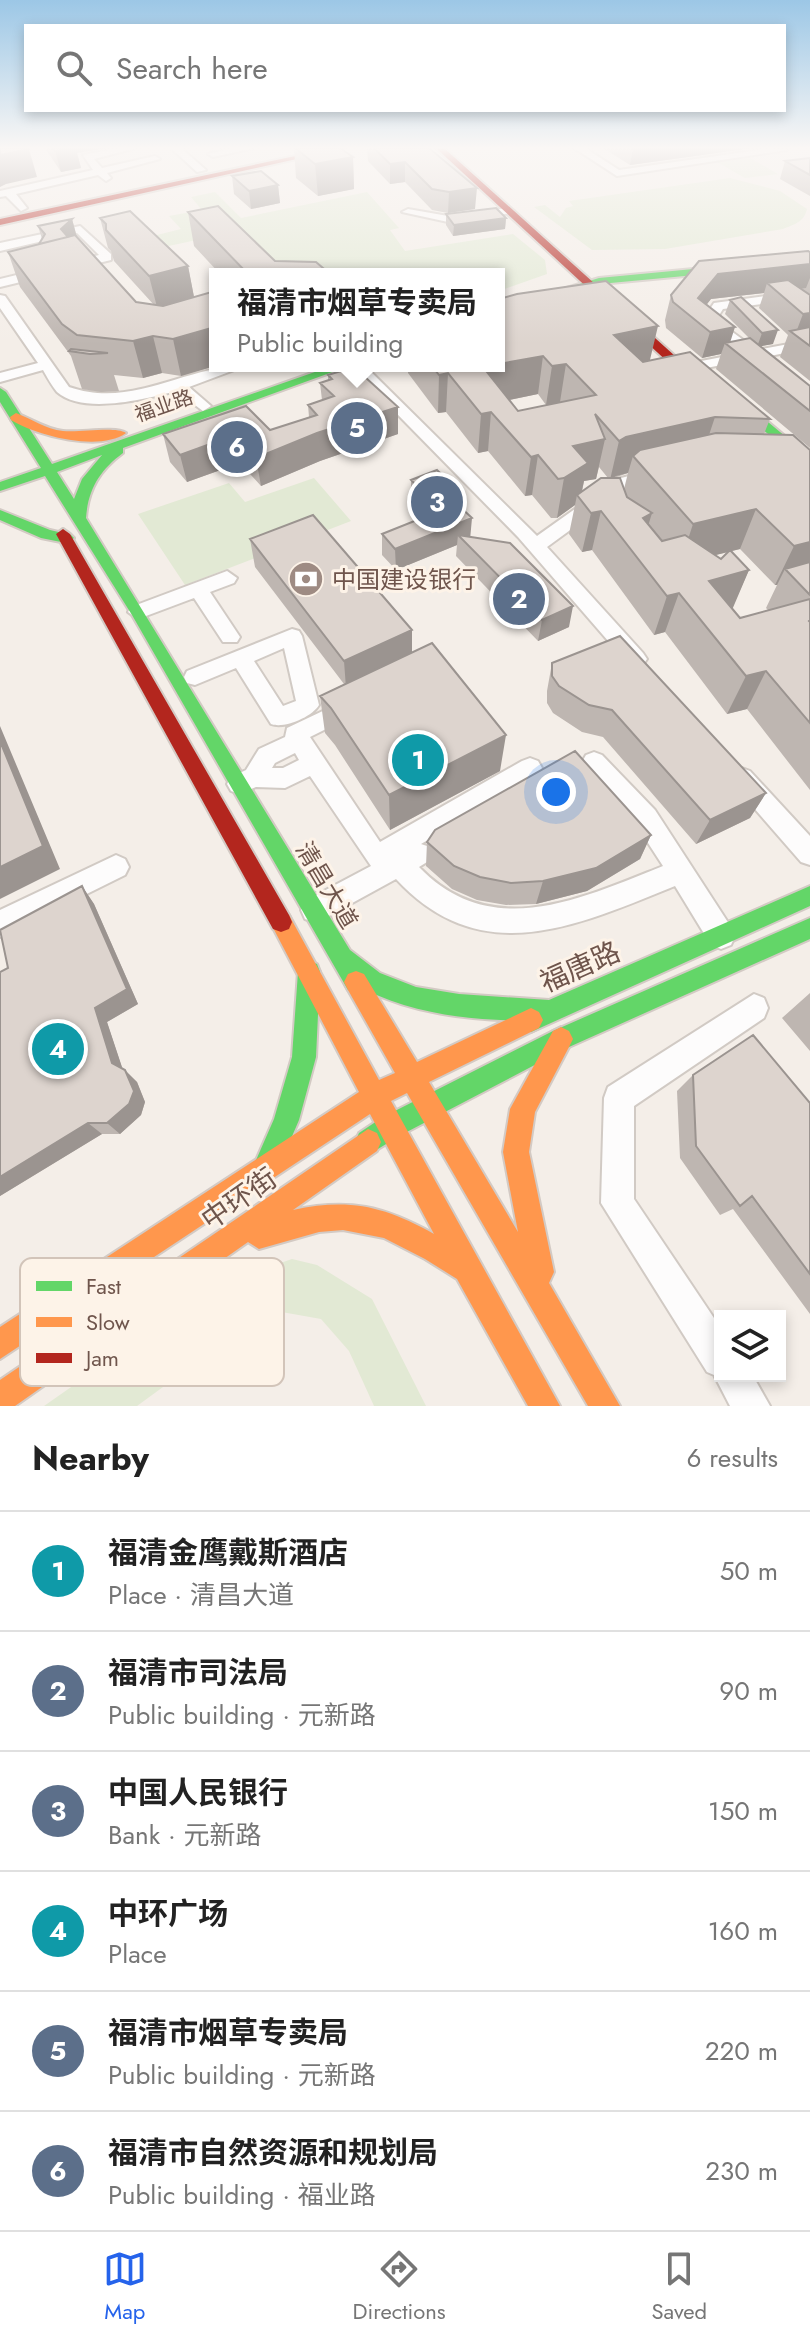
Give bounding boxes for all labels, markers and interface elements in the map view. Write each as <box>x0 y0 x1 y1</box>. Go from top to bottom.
search box <box>24 24 786 112</box>
icon: search <box>52 46 96 90</box>
text: Search here <box>116 47 268 90</box>
popup <box>209 268 505 372</box>
text: 福清市烟草专卖局 <box>237 281 477 324</box>
text: Public building <box>237 324 403 362</box>
street label: 福业路 <box>131 383 197 429</box>
pin: 5 <box>331 398 383 458</box>
pin: 6 <box>211 417 263 477</box>
pin: 3 <box>411 472 463 532</box>
bank icon: 中国建设银行 <box>287 560 325 598</box>
place label: 中国建设银行 <box>332 562 476 597</box>
pin: 2 <box>493 569 545 629</box>
pin: 1 <box>392 730 444 790</box>
your location <box>536 772 576 812</box>
street label: 清昌大道 <box>287 835 367 935</box>
street label: 福唐路 <box>533 931 627 1003</box>
pin: 4 <box>32 1019 84 1079</box>
street label: 中环街 <box>193 1158 285 1240</box>
legend <box>20 1258 284 1386</box>
text: Fast <box>86 1270 122 1302</box>
text: Slow <box>86 1306 130 1338</box>
map controls <box>714 1310 786 1382</box>
button: layers <box>714 1310 786 1382</box>
text: Jam <box>83 1342 119 1374</box>
text: Nearby <box>32 1434 149 1483</box>
text: 6 results <box>686 1439 778 1477</box>
text: 福清金鹰戴斯酒店 <box>108 1531 348 1574</box>
text: 1 <box>51 1552 65 1590</box>
text: 50 m <box>720 1552 778 1590</box>
text: Place · 清昌大道 <box>108 1576 294 1614</box>
text: 福清市司法局 <box>108 1651 288 1694</box>
text: 2 <box>49 1672 67 1710</box>
text: 90 m <box>719 1672 778 1710</box>
text: Public building · 元新路 <box>108 1696 376 1734</box>
text: 中国人民银行 <box>108 1771 288 1814</box>
text: 3 <box>50 1792 66 1830</box>
text: 150 m <box>708 1792 778 1830</box>
text: Bank · 元新路 <box>108 1816 262 1854</box>
text: 中环广场 <box>108 1892 228 1935</box>
text: 4 <box>49 1912 67 1950</box>
text: 160 m <box>708 1912 778 1950</box>
text: Place <box>108 1935 167 1973</box>
text: 福清市烟草专卖局 <box>108 2011 348 2054</box>
text: 5 <box>50 2032 66 2070</box>
text: 220 m <box>705 2032 778 2070</box>
text: Public building · 元新路 <box>108 2056 376 2094</box>
text: 福清市自然资源和规划局 <box>108 2131 438 2174</box>
text: 6 <box>49 2152 67 2190</box>
text: 230 m <box>705 2152 778 2190</box>
text: Public building · 福业路 <box>108 2176 376 2214</box>
tab: Map <box>103 2247 147 2327</box>
tab: Directions <box>353 2247 446 2327</box>
tab: Saved <box>651 2247 707 2327</box>

